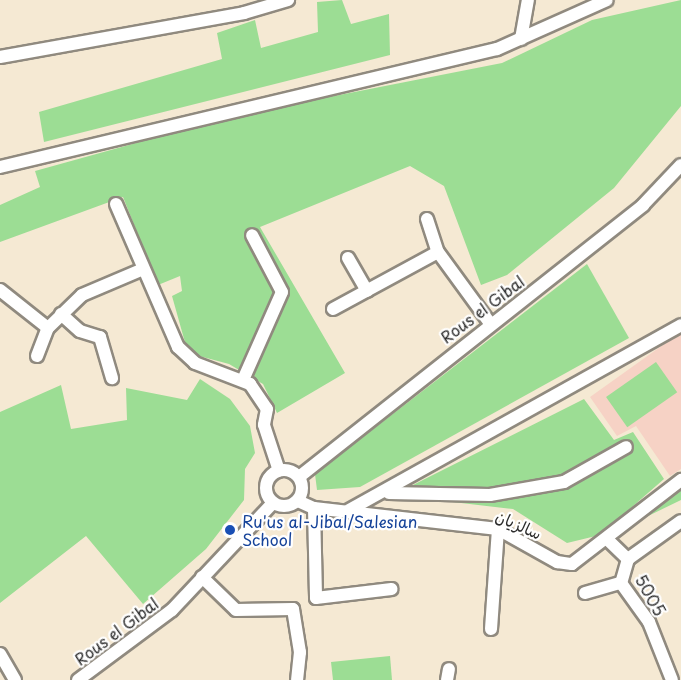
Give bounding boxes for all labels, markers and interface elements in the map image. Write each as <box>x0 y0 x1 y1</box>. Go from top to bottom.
street label: Rous el Gibal <box>436 271 528 347</box>
street label: سالزيان <box>493 505 545 543</box>
place label: Ru'us al-Jibal/Salesian School <box>242 511 418 549</box>
marker: Ru'us al-Jibal/Salesian School <box>223 523 237 537</box>
street label: 5005 <box>632 571 670 619</box>
street label: Rous el Gibal <box>70 593 162 669</box>

